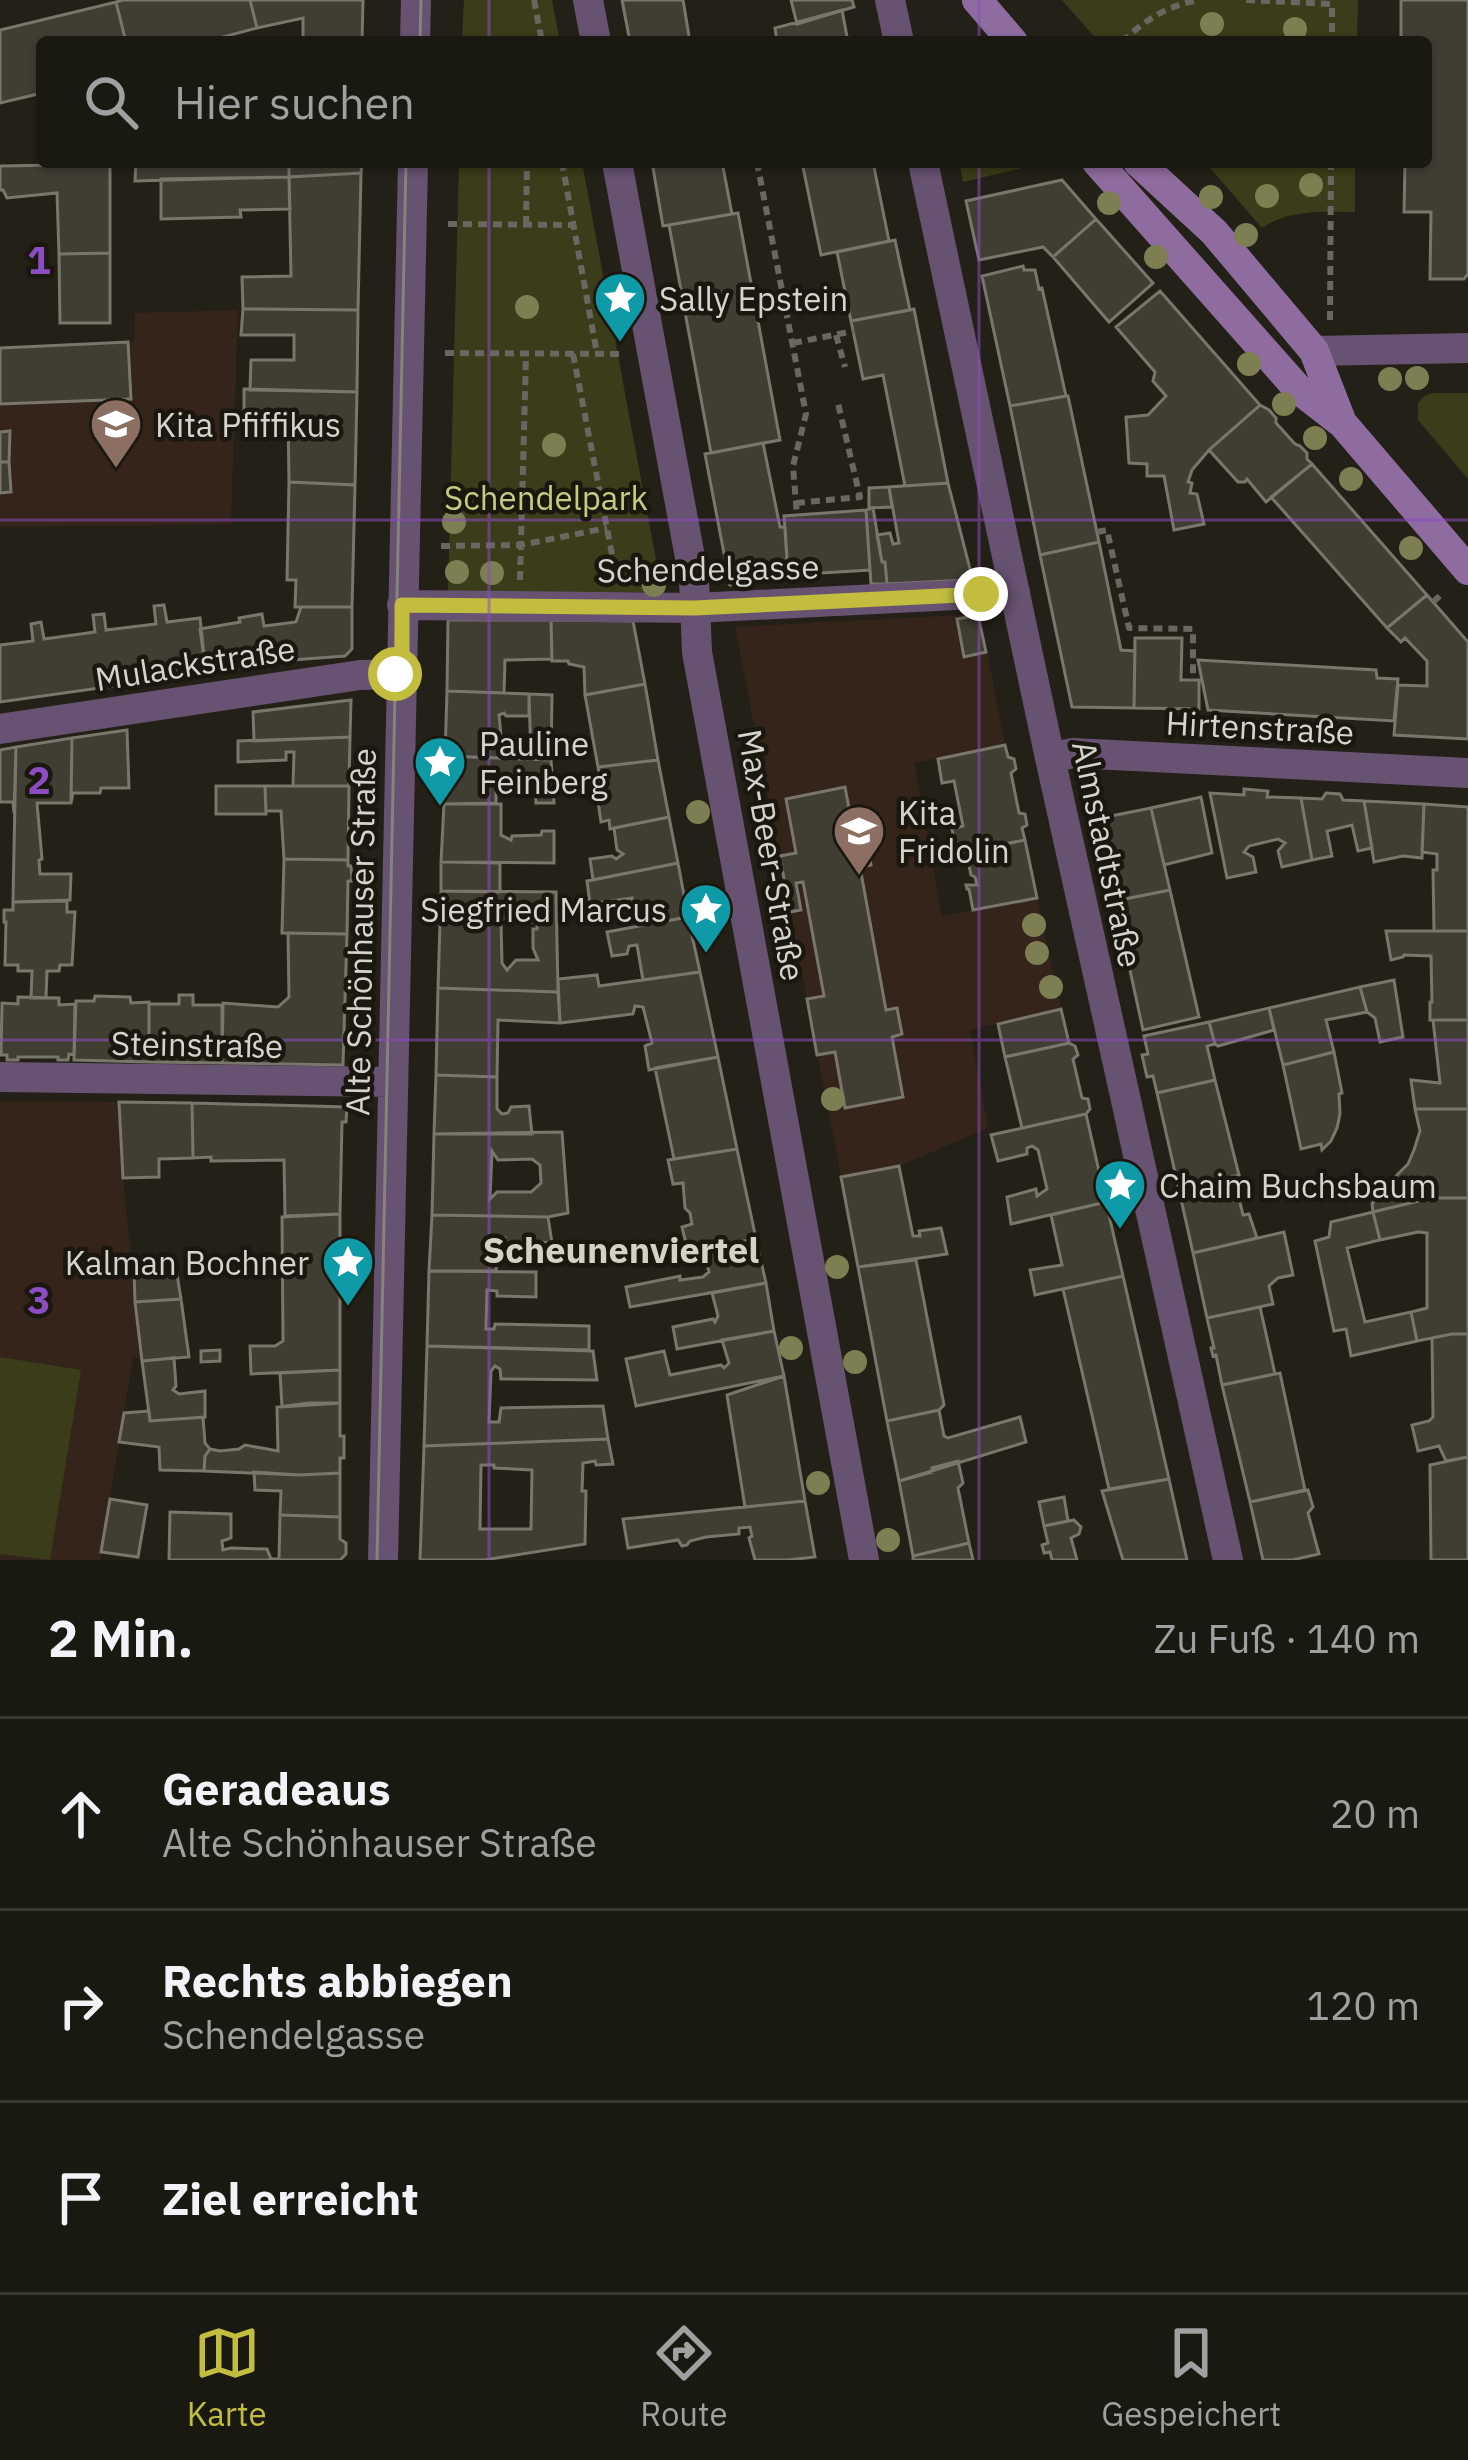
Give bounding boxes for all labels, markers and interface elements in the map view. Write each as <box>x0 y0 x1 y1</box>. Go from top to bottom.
search box <box>36 36 1432 168</box>
icon: search <box>78 69 144 135</box>
text: Hier suchen <box>174 73 415 131</box>
text: 1 <box>27 234 51 285</box>
place icon: Sally Epstein <box>592 270 648 344</box>
place label: Sally Epstein <box>659 277 848 320</box>
school or university icon: Kita Pfiffikus <box>88 396 144 470</box>
place label: Kita Pfiffikus <box>155 403 341 446</box>
park label: Schendelpark <box>444 476 648 519</box>
street label: Schendelgasse <box>596 545 820 591</box>
route end <box>954 567 1008 621</box>
street label: Mulackstraße <box>92 626 298 700</box>
route start <box>368 647 422 701</box>
street label: Hirtenstraße <box>1165 701 1355 753</box>
place label: Pauline Feinberg <box>479 722 608 803</box>
street label: Max-Beer-Straße <box>729 726 815 984</box>
place icon: Pauline Feinberg <box>412 734 468 808</box>
street label: Almstadtstraße <box>1063 737 1153 971</box>
street label: Alte Schönhauser Straße <box>335 748 385 1116</box>
text: 2 <box>27 754 51 805</box>
place label: Kita Fridolin <box>898 791 1010 872</box>
school or university icon: Kita Fridolin <box>831 803 887 877</box>
place icon: Siegfried Marcus <box>678 881 734 955</box>
place label: Siegfried Marcus <box>420 888 667 931</box>
street label: Steinstraße <box>111 1021 283 1067</box>
place icon: Chaim Buchsbaum <box>1092 1157 1148 1231</box>
place label: Chaim Buchsbaum <box>1159 1164 1437 1207</box>
district label: Scheunenviertel <box>483 1226 759 1273</box>
place icon: Kalman Bochner <box>320 1234 376 1308</box>
place label: Kalman Bochner <box>65 1241 309 1284</box>
text: 3 <box>27 1274 51 1325</box>
text: 2 Min. <box>48 1605 193 1671</box>
text: Zu Fuß · 140 m <box>1154 1613 1420 1664</box>
text: Geradeaus <box>162 1759 391 1817</box>
icon: ahead <box>48 1781 114 1847</box>
text: 20 m <box>1330 1788 1420 1839</box>
text: Alte Schönhauser Straße <box>162 1817 597 1868</box>
text: Rechts abbiegen <box>162 1951 513 2009</box>
icon: right <box>48 1973 114 2039</box>
text: 120 m <box>1307 1980 1420 2031</box>
text: Schendelgasse <box>162 2009 425 2060</box>
icon: arrive <box>48 2165 114 2231</box>
text: Ziel erreicht <box>162 2169 419 2227</box>
tab: Karte <box>187 2320 267 2435</box>
tab: Route <box>640 2320 728 2435</box>
tab: Gespeichert <box>1101 2320 1281 2435</box>

